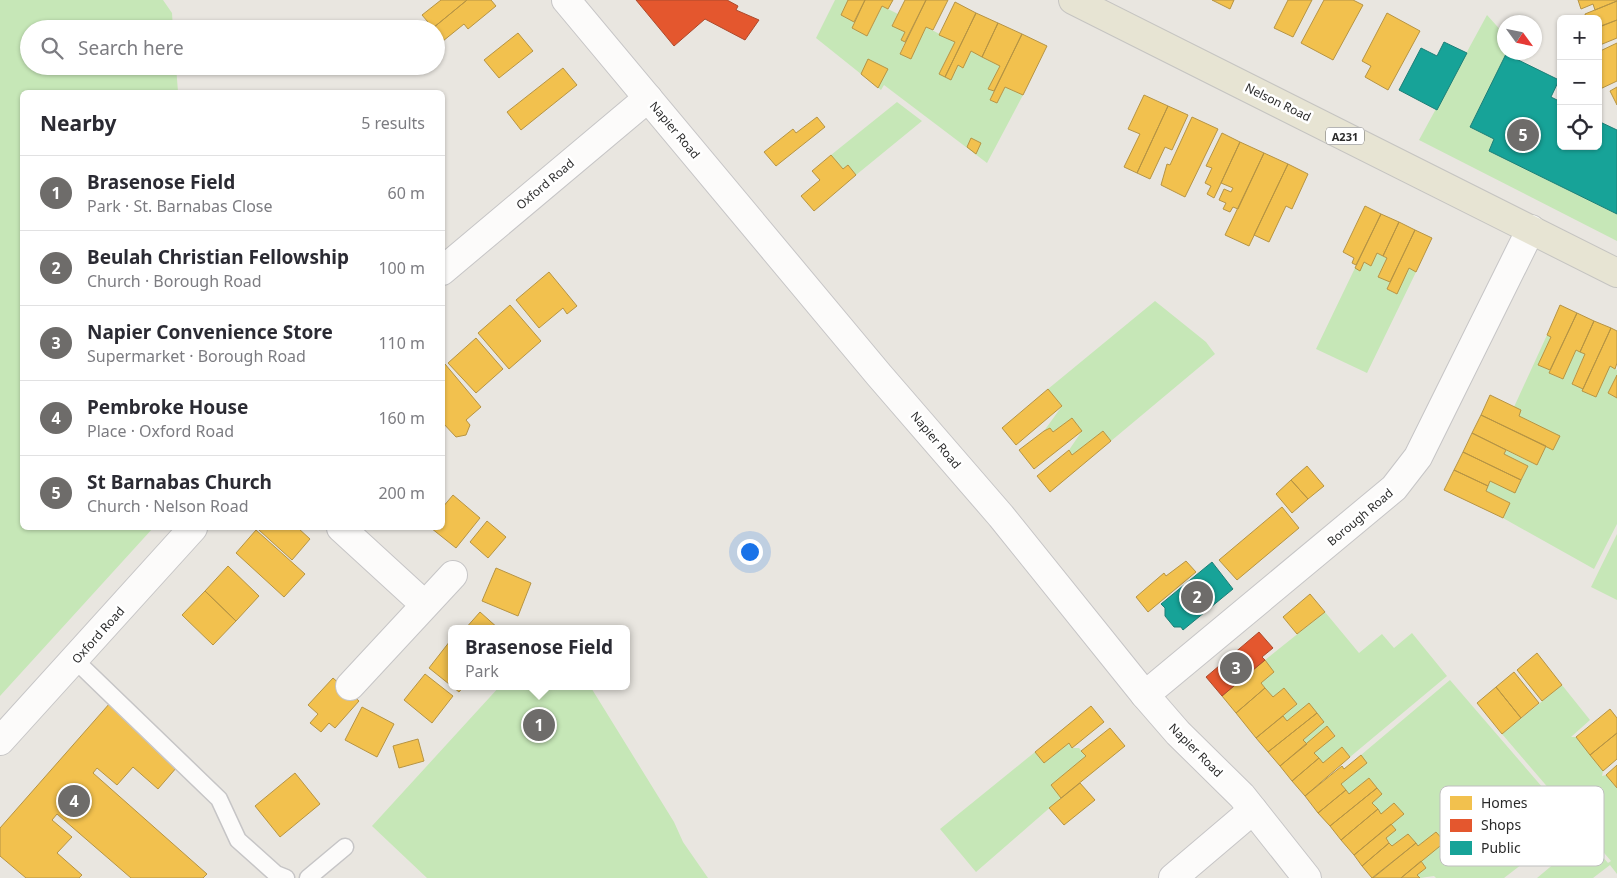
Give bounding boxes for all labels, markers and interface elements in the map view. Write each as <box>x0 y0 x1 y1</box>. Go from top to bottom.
north arrow <box>1497 15 1542 60</box>
map controls <box>1557 15 1602 150</box>
button: + <box>1557 15 1602 60</box>
search box <box>20 20 445 75</box>
icon: search <box>38 34 66 62</box>
text: Search here <box>78 35 184 61</box>
button: − <box>1557 60 1602 105</box>
street label: Nelson Road <box>1242 79 1314 125</box>
street label: Napier Road <box>646 98 704 162</box>
button: locate <box>1557 105 1602 150</box>
text: Nearby <box>40 109 116 137</box>
text: 5 results <box>361 112 425 134</box>
pin: 5 <box>1507 116 1539 154</box>
road number: A231 <box>1326 128 1364 144</box>
street label: Oxford Road <box>512 155 578 213</box>
text: Brasenose Field <box>87 169 235 195</box>
text: 1 <box>51 182 61 204</box>
text: 60 m <box>388 182 425 204</box>
text: Park · St. Barnabas Close <box>87 195 273 217</box>
text: Beulah Christian Fellowship <box>87 244 349 270</box>
text: 2 <box>51 257 61 279</box>
text: 100 m <box>378 257 425 279</box>
text: Church · Borough Road <box>87 270 262 292</box>
text: Napier Convenience Store <box>87 319 333 345</box>
text: 3 <box>51 332 61 354</box>
text: 110 m <box>378 332 425 354</box>
text: Supermarket · Borough Road <box>87 345 306 367</box>
text: Pembroke House <box>87 394 248 420</box>
text: 4 <box>51 407 61 429</box>
text: 160 m <box>378 407 425 429</box>
street label: Napier Road <box>907 408 965 472</box>
text: Place · Oxford Road <box>87 420 234 442</box>
text: St Barnabas Church <box>87 469 272 495</box>
text: 5 <box>51 482 61 504</box>
text: 200 m <box>378 482 425 504</box>
street label: Borough Road <box>1323 484 1397 550</box>
text: Church · Nelson Road <box>87 495 249 517</box>
your location <box>737 539 763 565</box>
pin: 2 <box>1181 578 1213 616</box>
street label: Oxford Road <box>68 603 128 667</box>
popup <box>448 625 630 690</box>
text: Brasenose Field <box>465 634 613 660</box>
pin: 3 <box>1220 649 1252 687</box>
text: Park <box>465 660 499 682</box>
pin: 1 <box>523 706 555 744</box>
street label: Napier Road <box>1165 719 1227 781</box>
pin: 4 <box>58 782 90 820</box>
legend <box>1440 786 1604 866</box>
text: Homes <box>1481 793 1528 812</box>
text: Shops <box>1481 815 1521 834</box>
text: Public <box>1481 838 1521 857</box>

